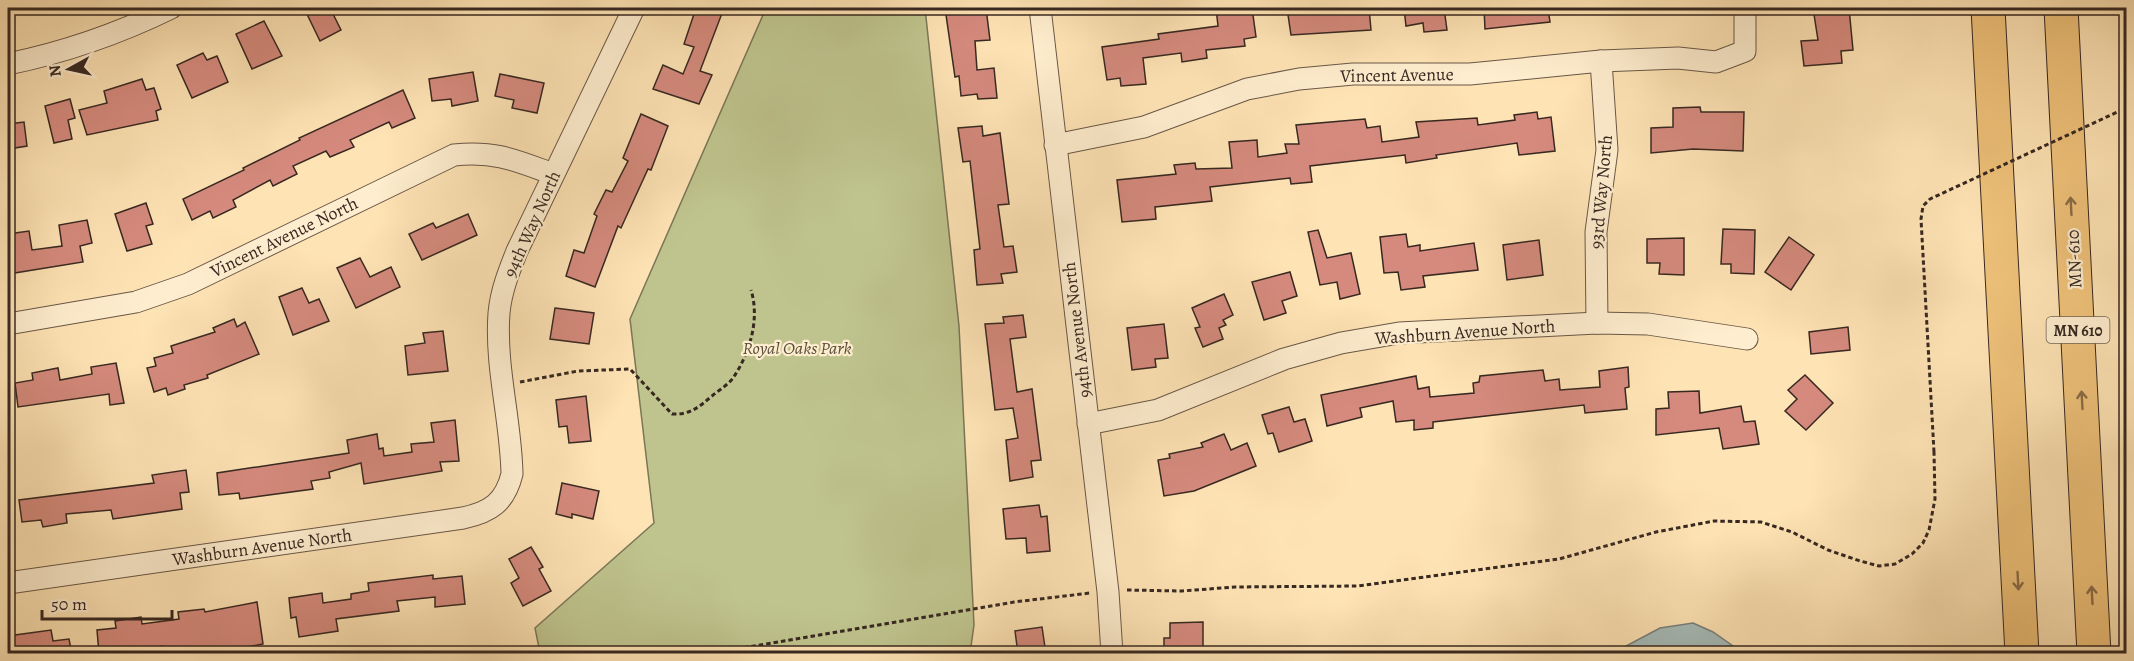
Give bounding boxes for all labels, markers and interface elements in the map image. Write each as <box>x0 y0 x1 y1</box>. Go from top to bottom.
north arrow <box>39 39 99 99</box>
street label: Vincent Avenue <box>1339 62 1454 88</box>
text: N <box>43 63 67 78</box>
street label: 93rd Way North <box>1584 133 1618 250</box>
street label: 94th Way North <box>498 167 566 281</box>
street label: Vincent Avenue North <box>205 191 362 284</box>
one-way arrow <box>2066 196 2077 216</box>
street label: MN-610 <box>2060 229 2088 289</box>
street label: 94th Avenue North <box>1057 260 1097 399</box>
street label: Washburn Avenue North <box>1373 314 1556 350</box>
road number: MN 610 <box>2046 317 2110 343</box>
park label: Royal Oaks Park <box>742 336 852 360</box>
one-way arrow <box>2076 391 2087 411</box>
street label: Washburn Avenue North <box>170 522 354 572</box>
one-way arrow <box>2013 570 2024 590</box>
scale bar <box>42 583 172 621</box>
one-way arrow <box>2086 586 2097 606</box>
text: 50 m <box>51 592 87 616</box>

